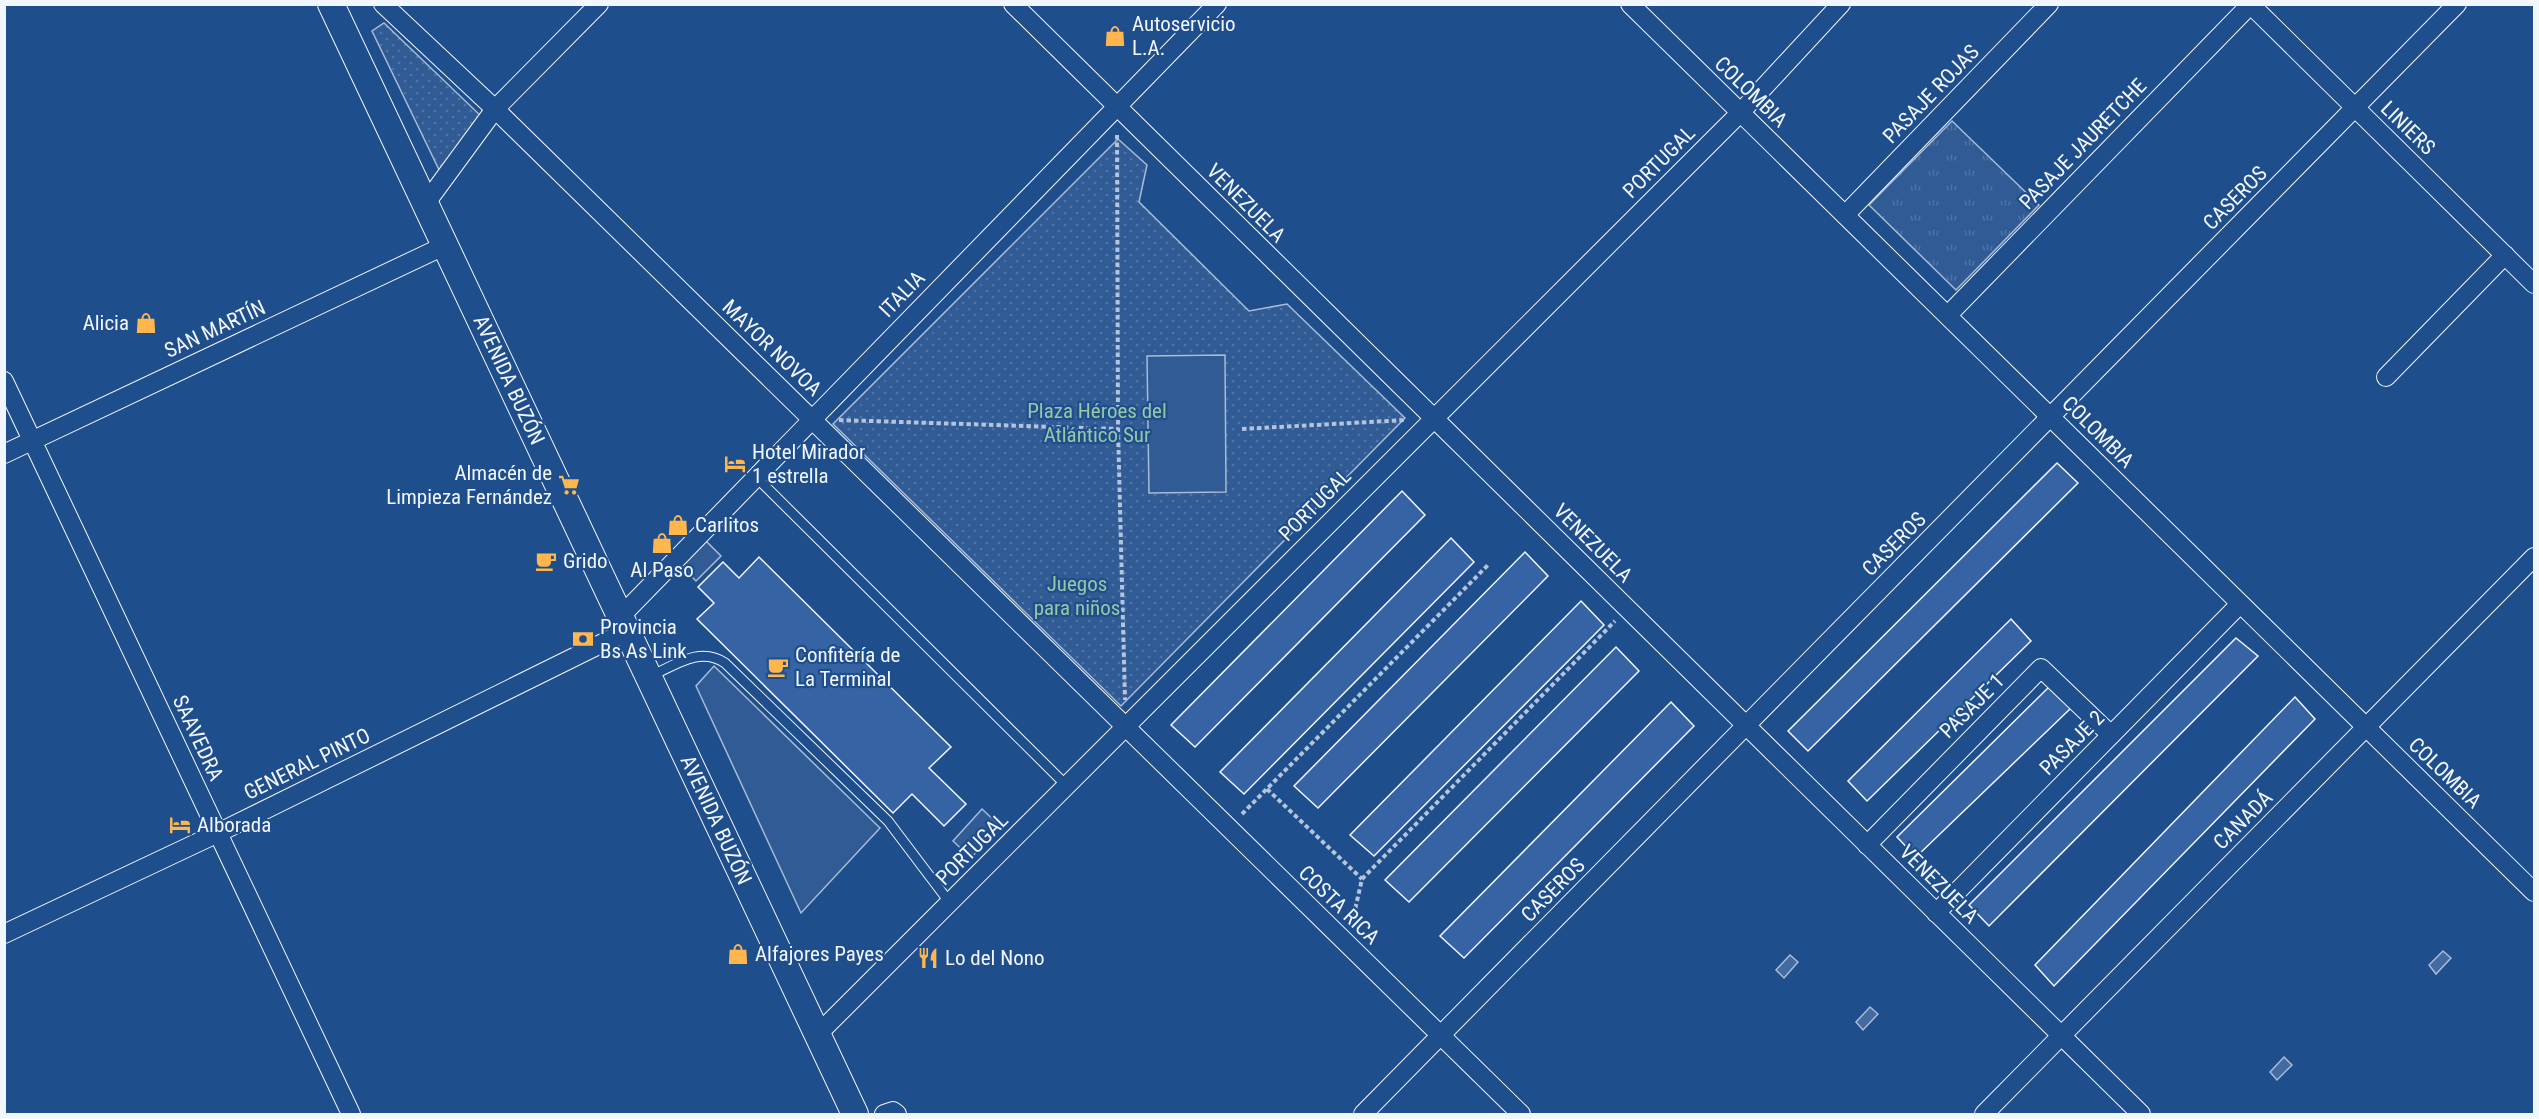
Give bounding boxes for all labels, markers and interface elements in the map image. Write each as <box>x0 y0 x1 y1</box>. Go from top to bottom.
place label: Autoservicio L.A. <box>1132 12 1236 60</box>
shop icon: Autoservicio L.A. <box>1103 24 1127 48</box>
street label: PASAJE ROJAS <box>1878 40 1984 148</box>
street label: COLOMBIA <box>1710 52 1792 132</box>
street label: PASAJE JAURETCHE <box>2015 74 2151 214</box>
street label: LINIERS <box>2376 96 2440 160</box>
street label: PORTUGAL <box>1618 121 1700 203</box>
street label: VENEZUELA <box>1202 159 1290 247</box>
street label: CASEROS <box>2198 161 2272 235</box>
street label: ITALIA <box>874 266 930 322</box>
street label: SAN MARTÍN <box>161 295 269 363</box>
street label: MAYOR NOVOA <box>718 295 826 401</box>
place label: Alicia <box>83 311 129 335</box>
shop icon: Alicia <box>134 311 158 335</box>
street label: AVENIDA BUZÓN <box>469 311 549 449</box>
street label: COLOMBIA <box>2057 391 2139 473</box>
park label: Plaza Héroes del Atlántico Sur <box>1027 399 1167 447</box>
place label: Hotel Mirador 1 estrella <box>752 440 865 488</box>
hotel icon: Hotel Mirador 1 estrella <box>723 452 747 476</box>
place label: Almacén de Limpieza Fernández <box>386 461 552 509</box>
street label: PORTUGAL <box>1274 464 1356 546</box>
supermarket icon: Almacén de Limpieza Fernández <box>557 473 581 497</box>
street label: VENEZUELA <box>1549 499 1637 587</box>
street label: CASEROS <box>1857 507 1931 581</box>
shop icon: Carlitos <box>666 513 690 537</box>
place label: Carlitos <box>695 513 759 537</box>
shop icon: Al Paso <box>650 531 674 555</box>
cafe icon: Grido <box>534 549 558 573</box>
place label: Grido <box>563 549 608 573</box>
place label: Al Paso <box>630 558 694 582</box>
park label: Juegos para niños <box>1034 572 1120 620</box>
place label: Provincia Bs As Link <box>600 615 687 663</box>
bank icon: Provincia Bs As Link <box>571 627 595 651</box>
place label: Confitería de La Terminal <box>795 643 901 691</box>
cafe icon: Confitería de La Terminal <box>766 655 790 679</box>
street label: PASAJE 1 <box>1935 669 2009 743</box>
street label: SAAVEDRA <box>168 691 228 785</box>
street label: PASAJE 2 <box>2035 706 2109 780</box>
street label: GENERAL PINTO <box>240 723 374 805</box>
street label: COLOMBIA <box>2404 733 2486 813</box>
street label: AVENIDA BUZÓN <box>676 751 756 889</box>
street label: CANADÁ <box>2209 786 2277 854</box>
street label: PORTUGAL <box>931 808 1013 890</box>
hotel icon: Alborada <box>168 813 192 837</box>
place label: Alborada <box>197 813 271 837</box>
street label: VENEZUELA <box>1895 840 1983 928</box>
street label: CASEROS <box>1516 853 1590 927</box>
street label: COSTA RICA <box>1294 861 1384 949</box>
shop icon: Alfajores Payes <box>726 942 750 966</box>
place label: Alfajores Payes <box>755 942 884 966</box>
restaurant icon: Lo del Nono <box>916 946 940 970</box>
place label: Lo del Nono <box>945 946 1045 970</box>

